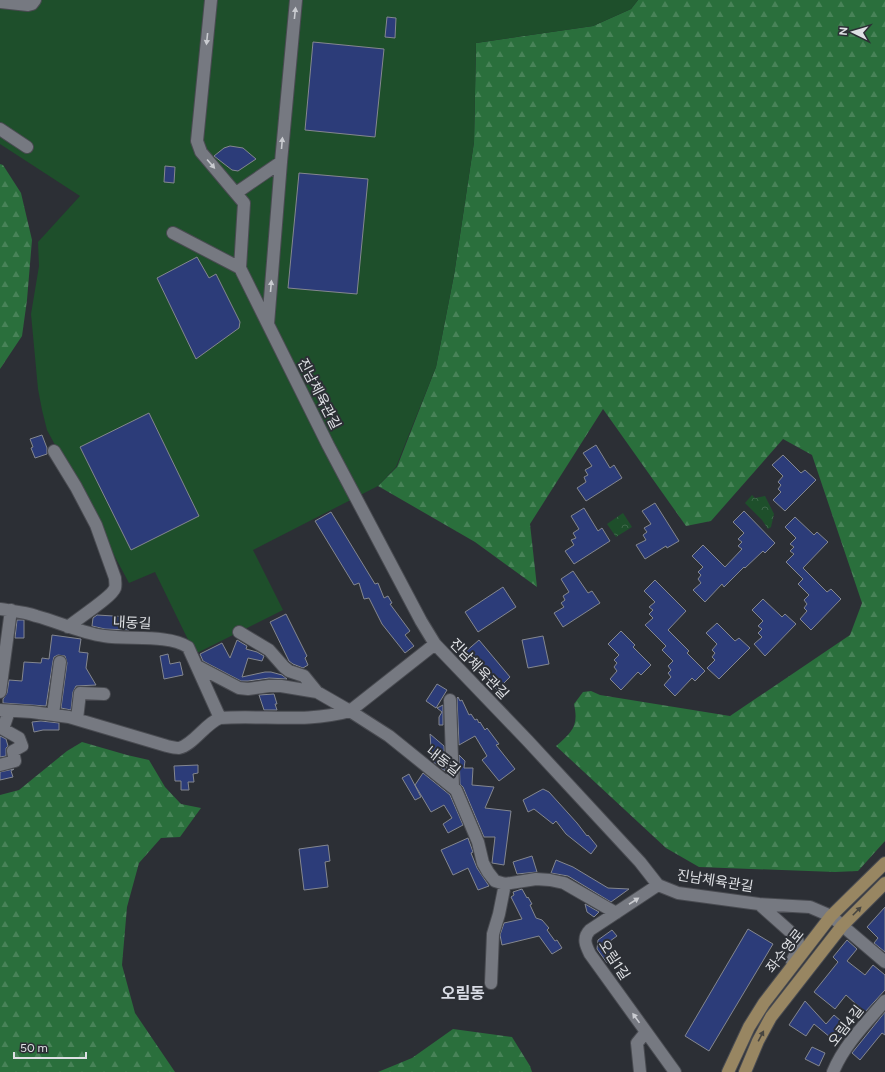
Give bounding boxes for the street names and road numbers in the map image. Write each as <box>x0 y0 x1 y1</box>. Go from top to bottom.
street label: 진남체육관길 <box>294 356 344 432</box>
street label: 내동길 <box>112 614 152 632</box>
street label: 진남체육관길 <box>446 635 512 703</box>
street label: 내동길 <box>423 742 463 780</box>
street label: 진남체육관길 <box>676 867 754 895</box>
street label: 좌수영로 <box>762 925 808 977</box>
street label: 오림1길 <box>595 937 633 983</box>
street label: 오림4길 <box>825 1002 867 1050</box>

